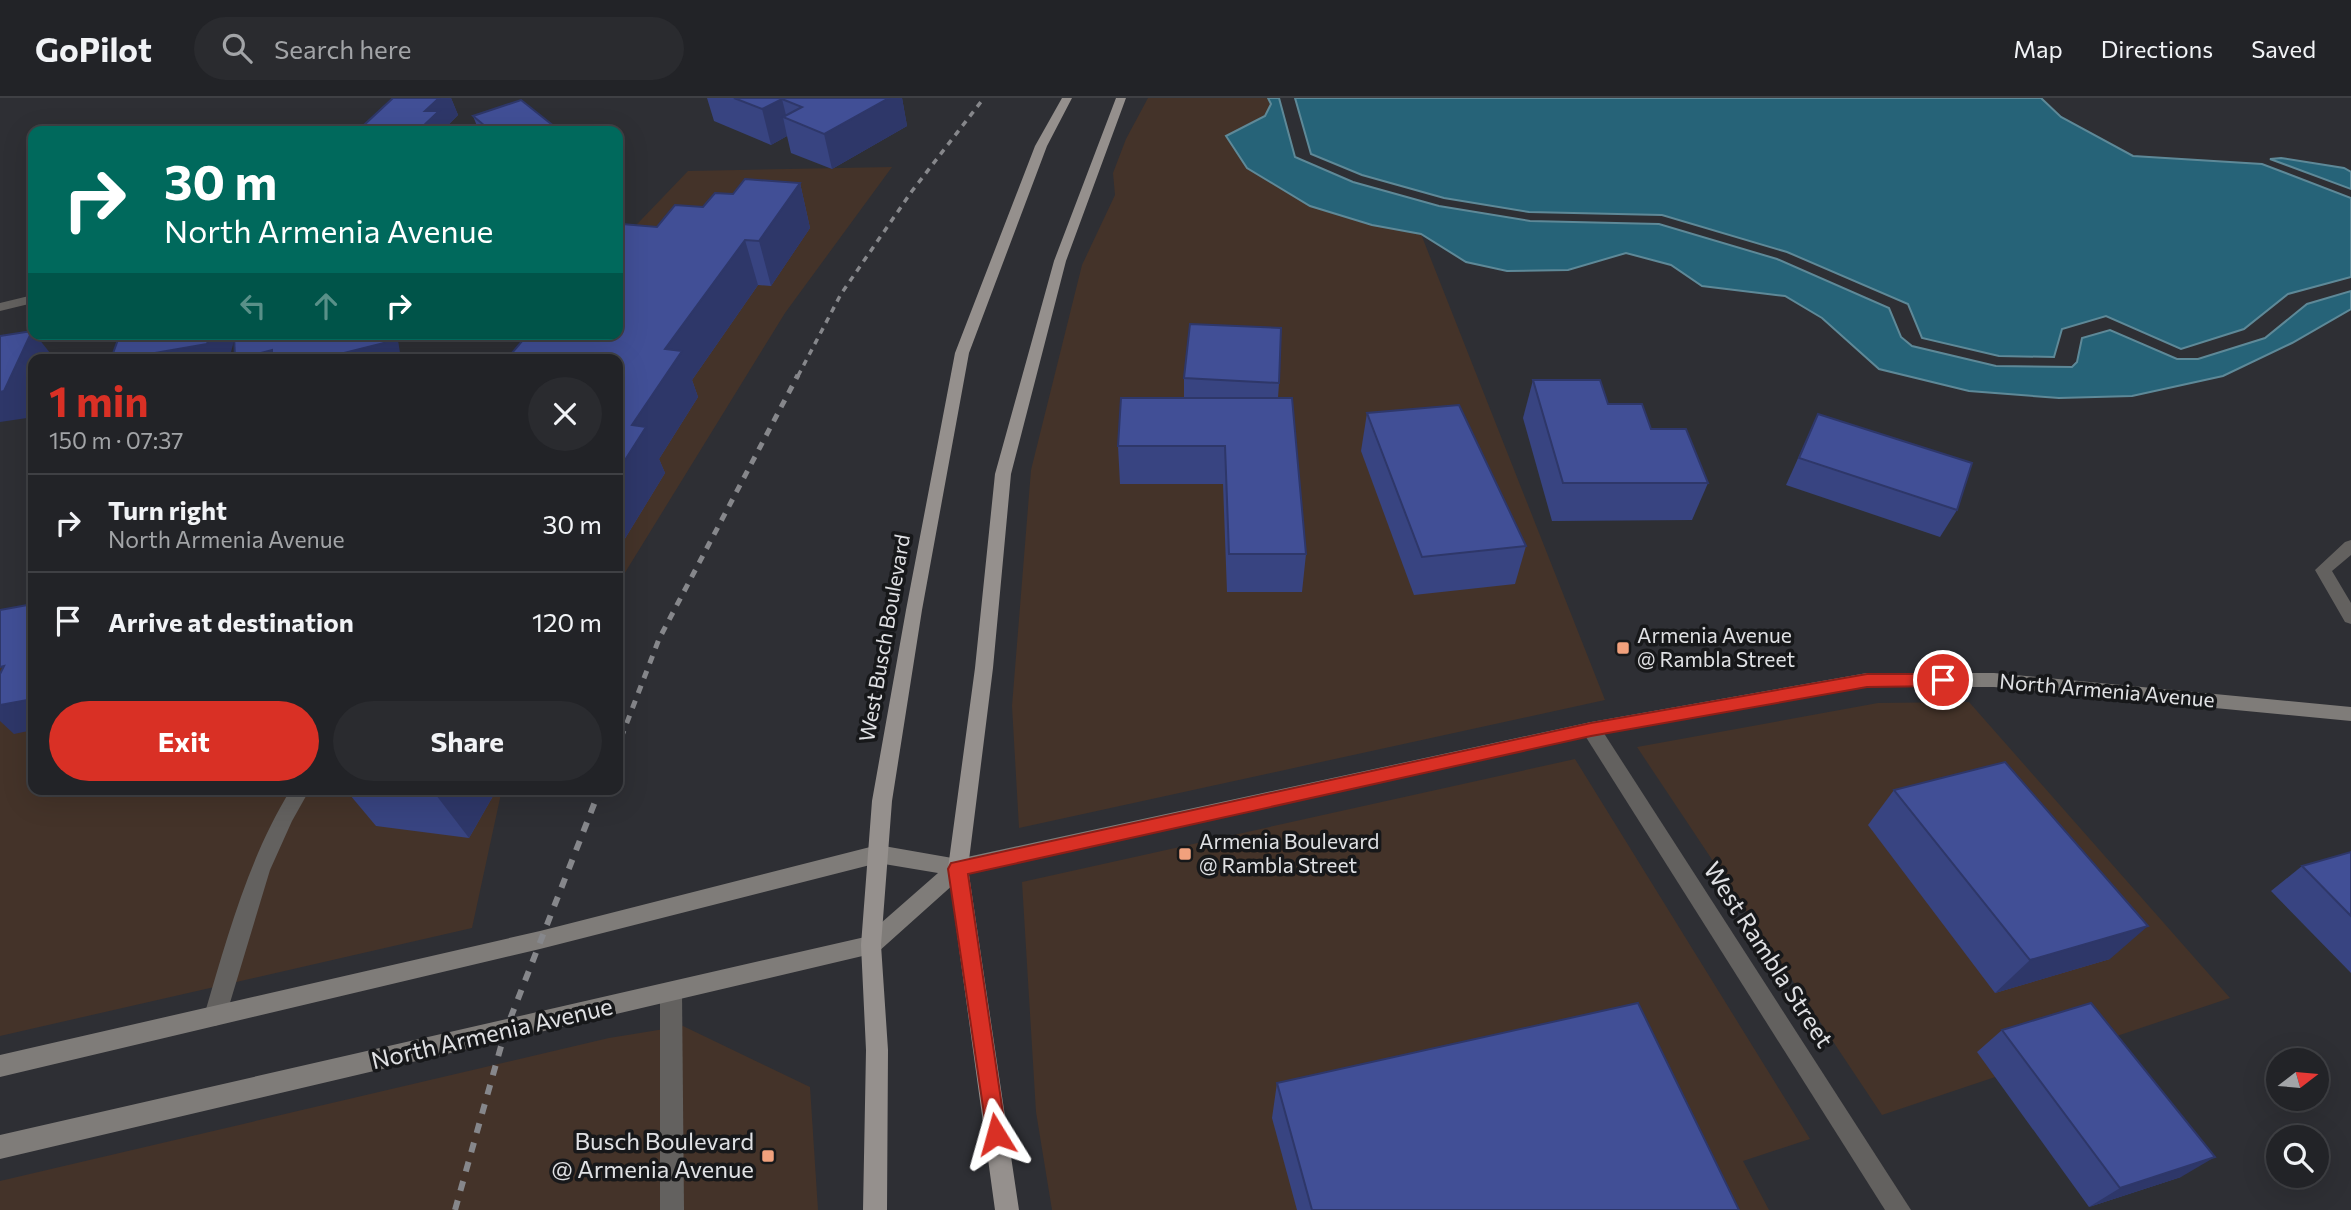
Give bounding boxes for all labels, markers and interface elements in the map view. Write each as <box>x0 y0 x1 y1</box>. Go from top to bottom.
search box <box>194 17 684 80</box>
text: GoPilot <box>35 28 152 69</box>
icon: search <box>218 29 256 67</box>
text: Search here <box>274 33 411 64</box>
text: Map <box>2013 34 2063 63</box>
text: Directions <box>2101 34 2213 63</box>
text: Saved <box>2251 34 2316 63</box>
text: 30 m <box>164 150 277 210</box>
icon: right <box>49 154 140 245</box>
text: North Armenia Avenue <box>164 210 493 250</box>
icon: left <box>234 287 272 325</box>
icon: ahead <box>307 287 345 325</box>
icon: right <box>380 287 418 325</box>
text: 1 min <box>49 374 149 426</box>
button: close <box>528 377 602 451</box>
text: 150 m · 07:37 <box>49 426 183 454</box>
text: Turn right <box>108 494 227 525</box>
icon: right <box>49 504 87 542</box>
text: 30 m <box>543 508 602 539</box>
text: North Armenia Avenue <box>108 525 345 553</box>
street label: West Busch Boulevard <box>853 532 914 743</box>
icon: arrive <box>49 602 87 640</box>
text: Arrive at destination <box>108 606 354 637</box>
text: 120 m <box>532 606 602 637</box>
place label: Armenia Avenue @ Rambla Street <box>1637 622 1795 671</box>
marker: Armenia Avenue @ Rambla Street <box>1615 640 1631 656</box>
pin <box>1913 650 1973 710</box>
icon: arrive <box>1924 661 1962 699</box>
street label: North Armenia Avenue <box>1998 668 2216 711</box>
button: Exit <box>49 701 319 781</box>
button: Share <box>333 701 602 781</box>
place label: Armenia Boulevard @ Rambla Street <box>1199 828 1379 877</box>
marker: Armenia Boulevard @ Rambla Street <box>1177 846 1193 862</box>
street label: West Rambla Street <box>1698 856 1840 1053</box>
street label: North Armenia Avenue <box>368 991 615 1074</box>
north arrow <box>2266 1048 2329 1111</box>
map controls <box>2266 1048 2329 1188</box>
position arrow <box>959 1097 1033 1171</box>
button: search <box>2266 1125 2329 1188</box>
place label: Busch Boulevard @ Armenia Avenue <box>551 1126 754 1183</box>
marker: Busch Boulevard @ Armenia Avenue <box>760 1148 776 1164</box>

